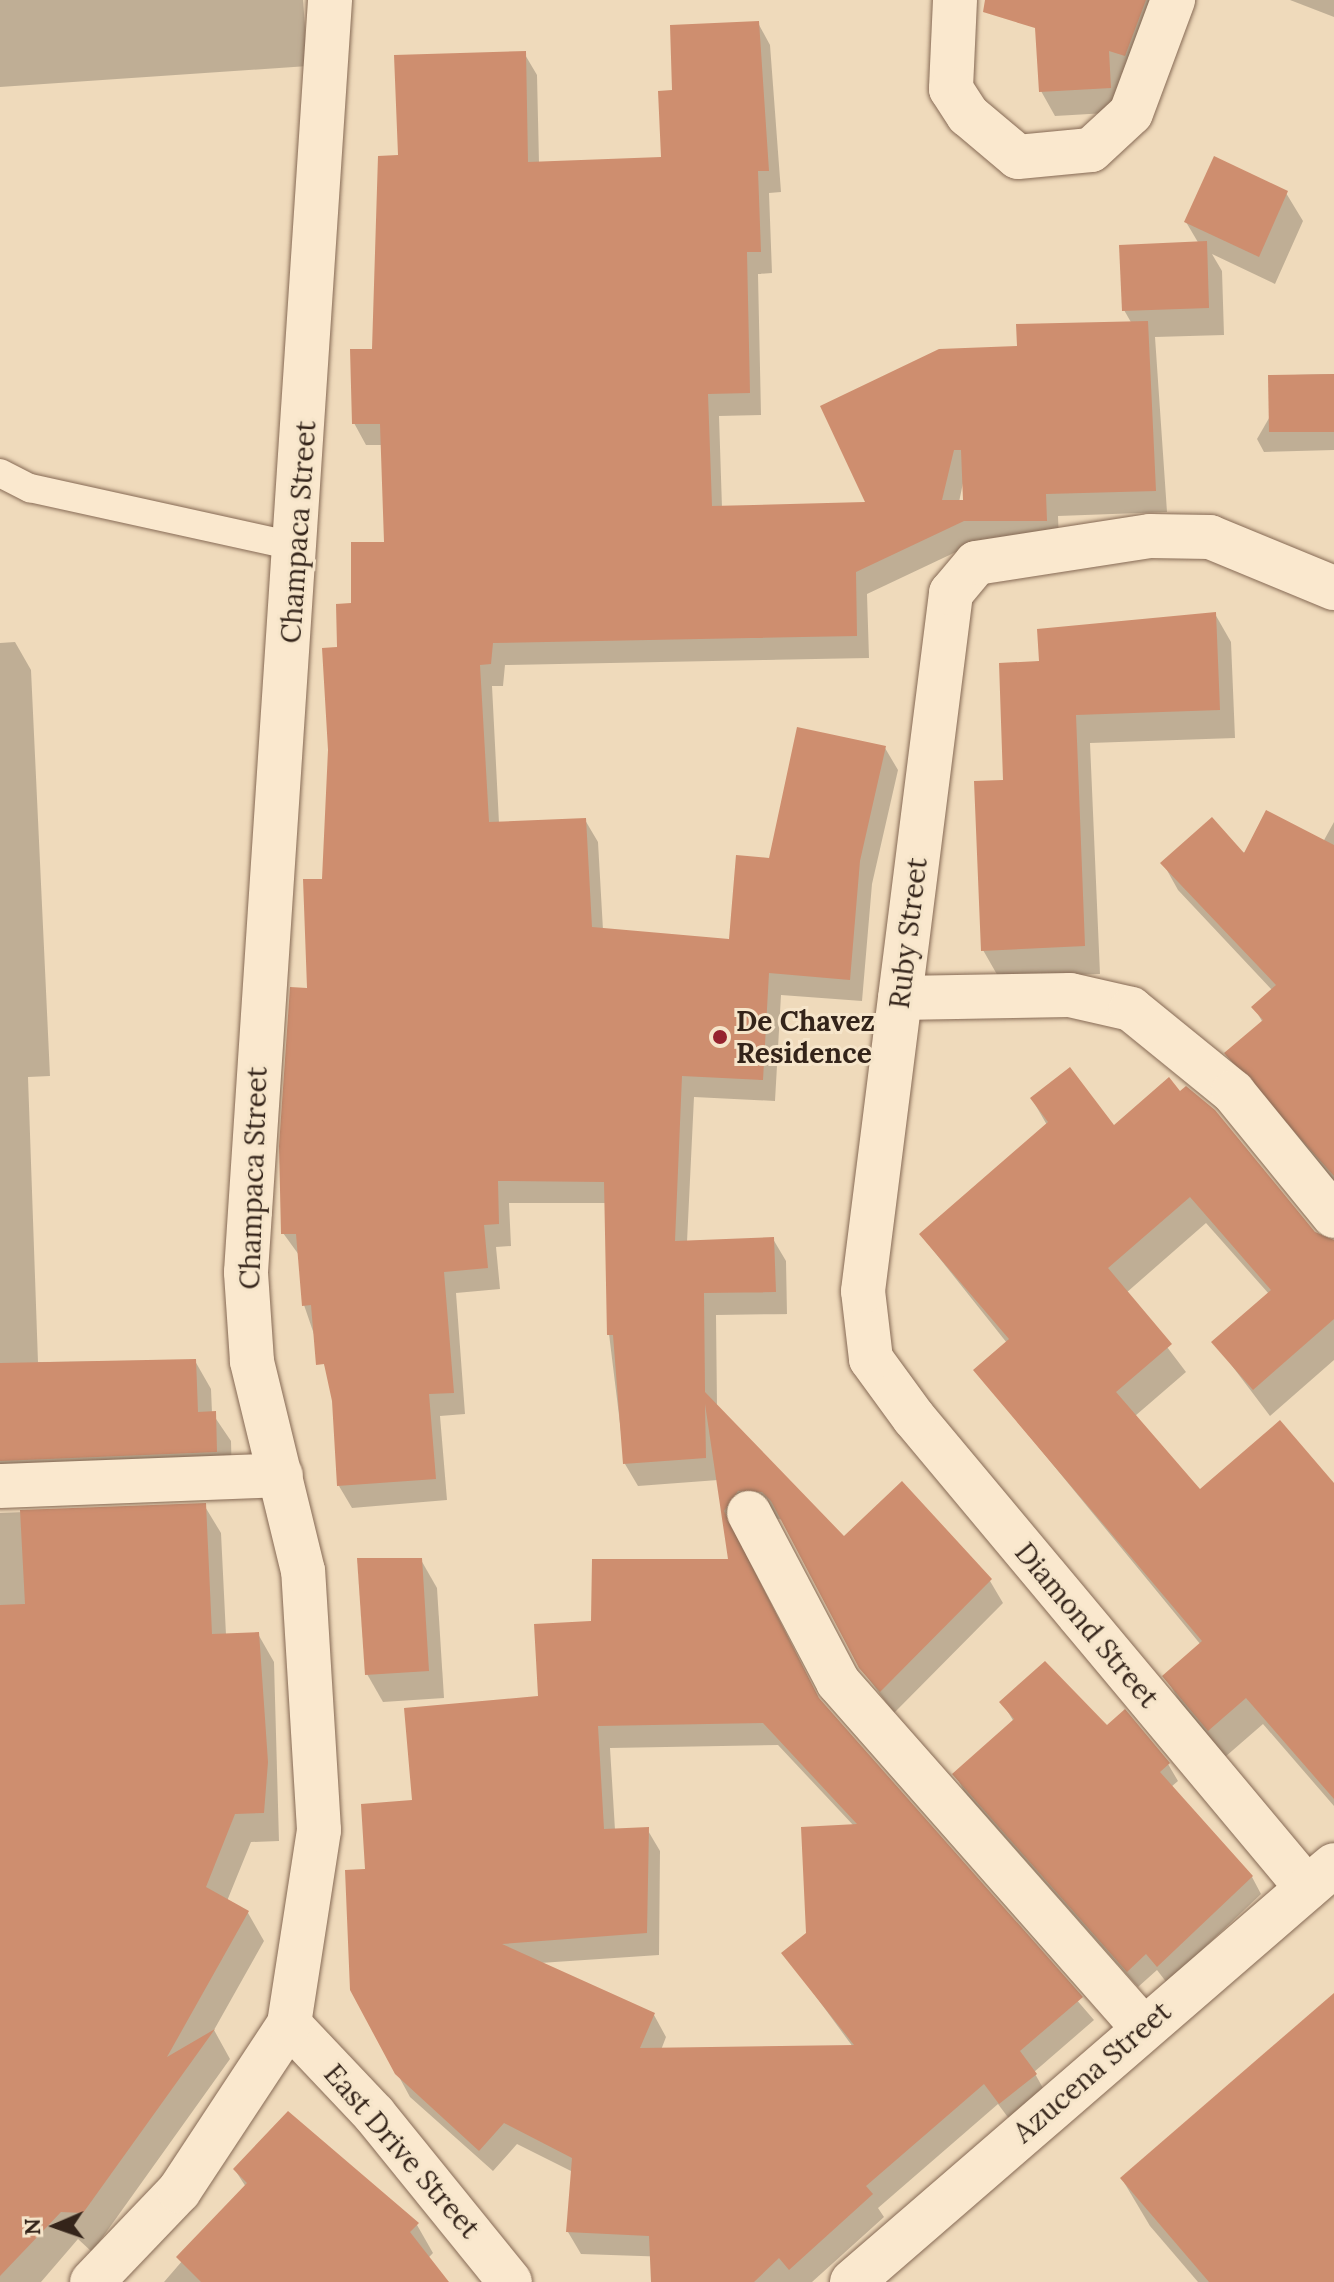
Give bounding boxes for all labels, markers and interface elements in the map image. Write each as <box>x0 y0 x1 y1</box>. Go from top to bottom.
street label: Champaca Street <box>273 420 323 644</box>
street label: Ruby Street <box>882 856 934 1010</box>
place label: De Chavez Residence <box>736 1004 875 1070</box>
marker: De Chavez Residence <box>711 1028 729 1046</box>
street label: Champaca Street <box>232 1066 274 1290</box>
street label: Diamond Street <box>1008 1536 1166 1714</box>
street label: Azucena Street <box>1006 1995 1178 2149</box>
street label: East Drive Street <box>317 2057 487 2245</box>
north arrow <box>16 2186 96 2266</box>
text: N <box>18 2218 46 2236</box>

